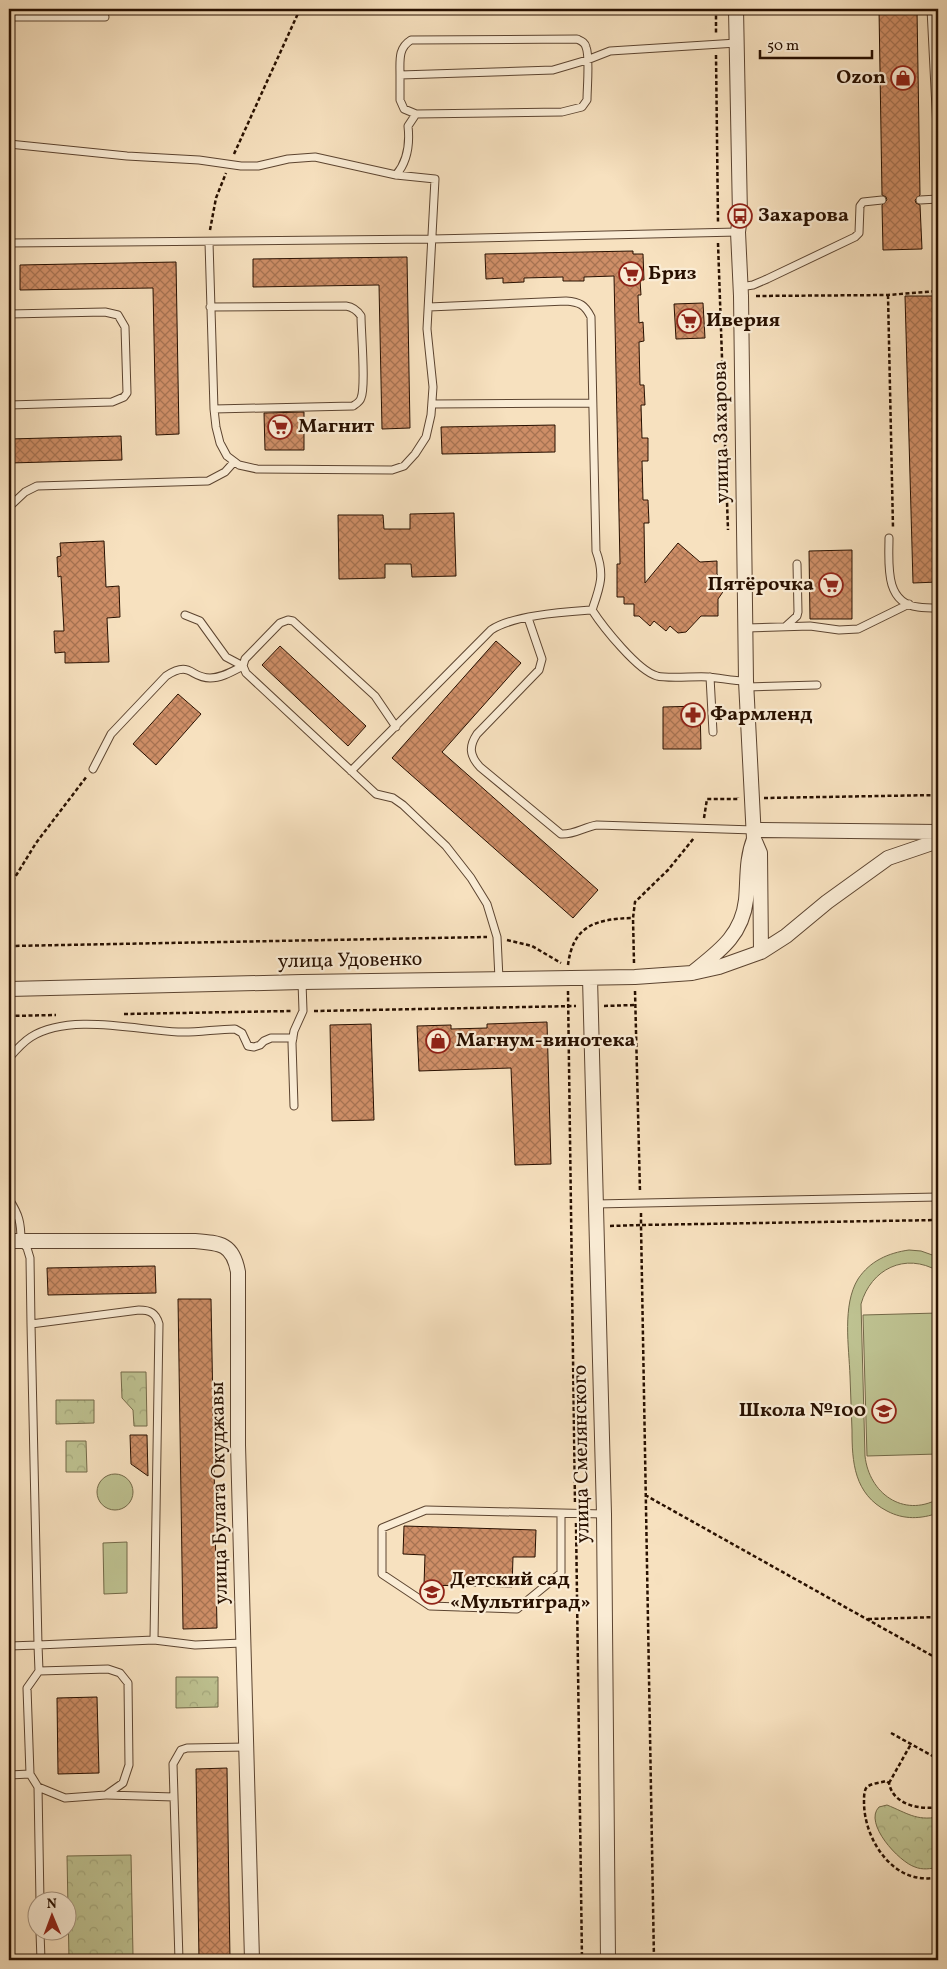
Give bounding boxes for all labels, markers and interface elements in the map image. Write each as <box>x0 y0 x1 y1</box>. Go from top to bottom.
scale bar <box>760 28 872 60</box>
text: 50 m <box>767 36 799 57</box>
place label: Ozon <box>836 64 886 92</box>
shop icon: Ozon <box>890 65 916 91</box>
place label: Захарова <box>758 202 849 230</box>
bus stop icon: Захарова <box>727 203 753 229</box>
place label: Бриз <box>648 260 697 288</box>
supermarket icon: Бриз <box>618 261 644 287</box>
place label: Иверия <box>706 307 780 335</box>
supermarket icon: Иверия <box>676 308 702 334</box>
street label: улица Захарова <box>707 360 737 504</box>
place label: Магнит <box>298 413 375 441</box>
supermarket icon: Магнит <box>267 414 293 440</box>
place label: Пятёрочка <box>708 571 814 599</box>
supermarket icon: Пятёрочка <box>818 572 844 598</box>
place label: Фармленд <box>710 701 813 729</box>
pharmacy icon: Фармленд <box>680 702 706 728</box>
street label: улица Удовенко <box>277 946 423 976</box>
place label: Магнум-винотека <box>456 1027 635 1055</box>
shop icon: Магнум-винотека <box>425 1028 451 1054</box>
street label: улица Смелянского <box>566 1364 598 1544</box>
street label: улица Булата Окуджавы <box>204 1381 236 1605</box>
place label: Школа №100 <box>739 1397 866 1425</box>
school or university icon: Школа №100 <box>871 1398 897 1424</box>
place label: Детский сад «Мультиград» <box>450 1566 591 1617</box>
school or university icon: Детский сад «Мультиград» <box>419 1579 445 1605</box>
north arrow <box>28 1892 78 1942</box>
text: N <box>47 1895 57 1914</box>

